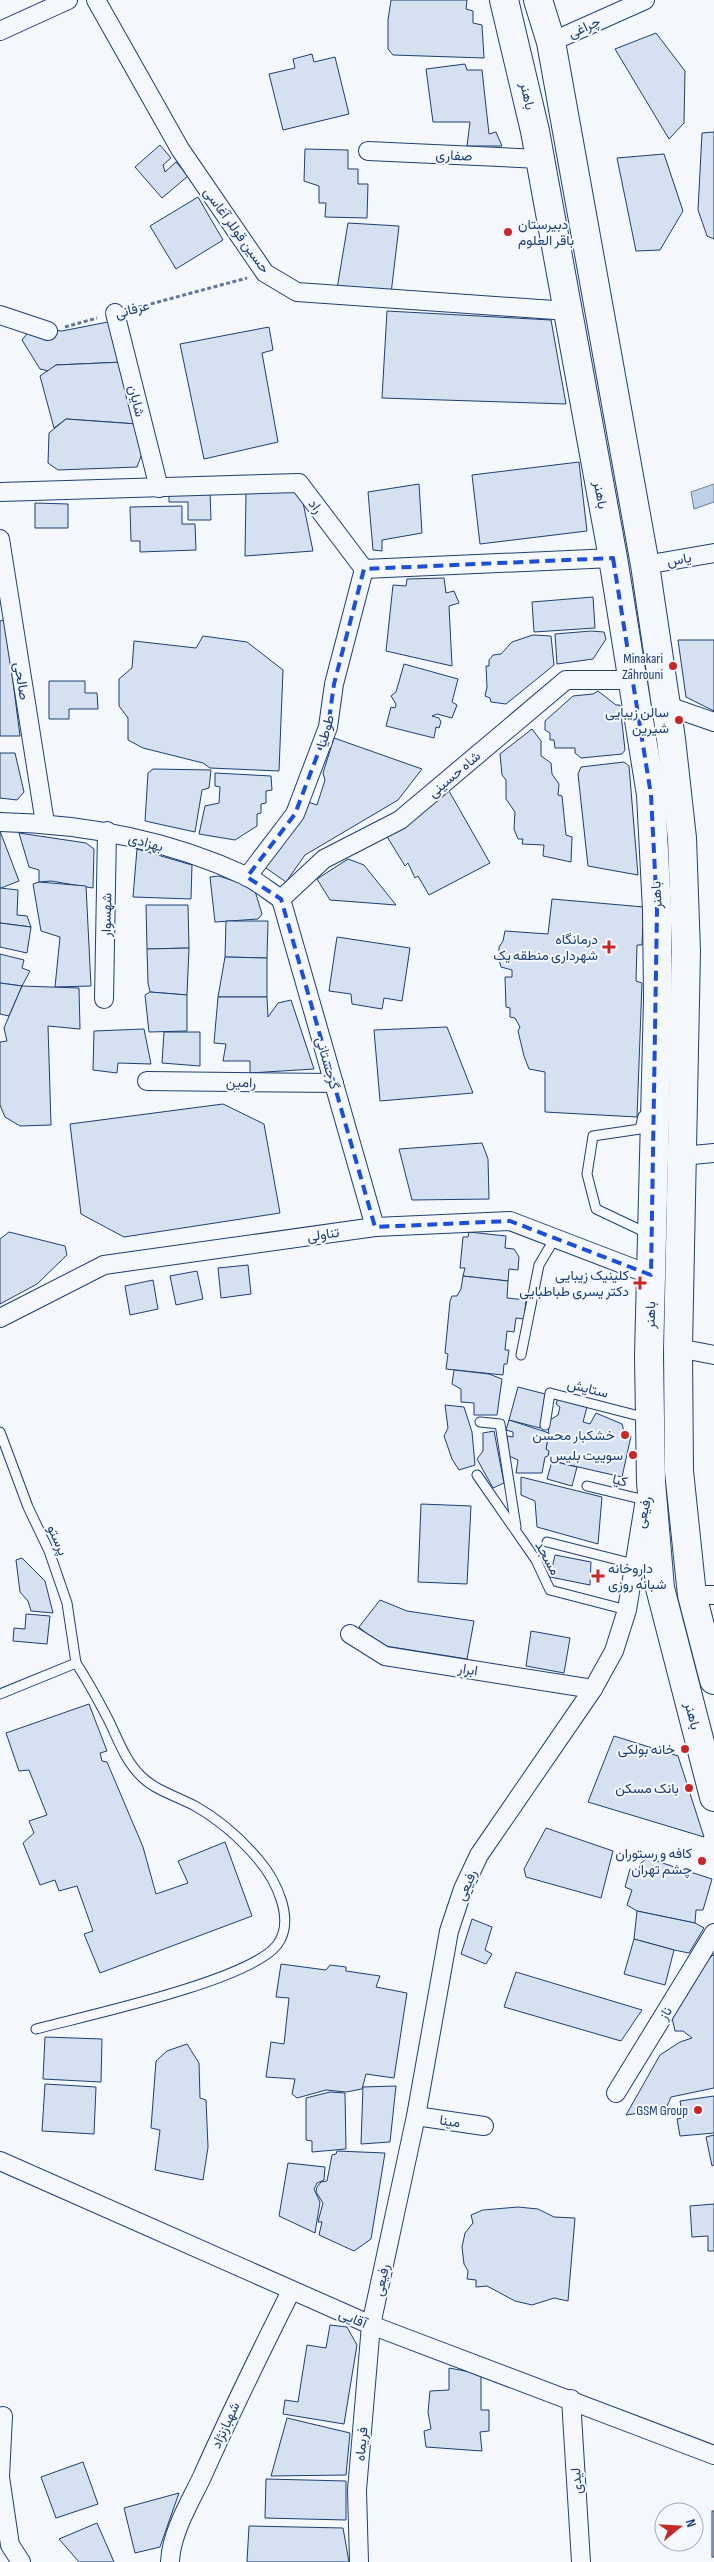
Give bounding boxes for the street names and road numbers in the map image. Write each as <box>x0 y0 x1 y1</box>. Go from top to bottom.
street label: چراغی <box>565 13 603 43</box>
street label: باهنر <box>516 80 539 111</box>
street label: صفاری <box>435 146 473 165</box>
street label: حسین قوللر آغاسی <box>200 184 273 277</box>
street label: عرفانی <box>113 297 151 322</box>
street label: شایان <box>124 383 149 419</box>
street label: باهنر <box>590 479 611 510</box>
street label: راد <box>305 496 327 517</box>
street label: یاس <box>666 549 693 570</box>
street label: صالحی <box>10 661 33 701</box>
street label: طوطیا <box>313 713 338 749</box>
street label: شاه حسینی <box>425 747 484 801</box>
street label: بهزادی <box>127 829 165 856</box>
street label: باهنر <box>647 881 666 910</box>
street label: شهسوار <box>98 893 115 938</box>
street label: گرجستانی <box>312 1035 343 1091</box>
street label: رامین <box>226 1074 256 1091</box>
street label: تناولی <box>306 1224 341 1245</box>
street label: باهنر <box>642 1301 659 1330</box>
street label: ستایش <box>566 1375 610 1402</box>
street label: کیا <box>611 1470 629 1491</box>
street label: رفیعی <box>632 1494 655 1530</box>
street label: پرستو <box>43 1522 72 1559</box>
street label: مسجد <box>531 1538 564 1578</box>
street label: ابرار <box>456 1659 479 1679</box>
street label: باهنر <box>681 1700 704 1732</box>
street label: رفیعی <box>452 1867 481 1903</box>
street label: ناز <box>654 2004 676 2024</box>
street label: مینا <box>438 2112 461 2131</box>
street label: رفیعی <box>370 2262 393 2298</box>
street label: آقایی <box>336 2305 371 2333</box>
street label: شهبازنژاد <box>207 2399 244 2451</box>
street label: فریماه <box>352 2426 371 2462</box>
street label: لیدی <box>567 2467 586 2495</box>

